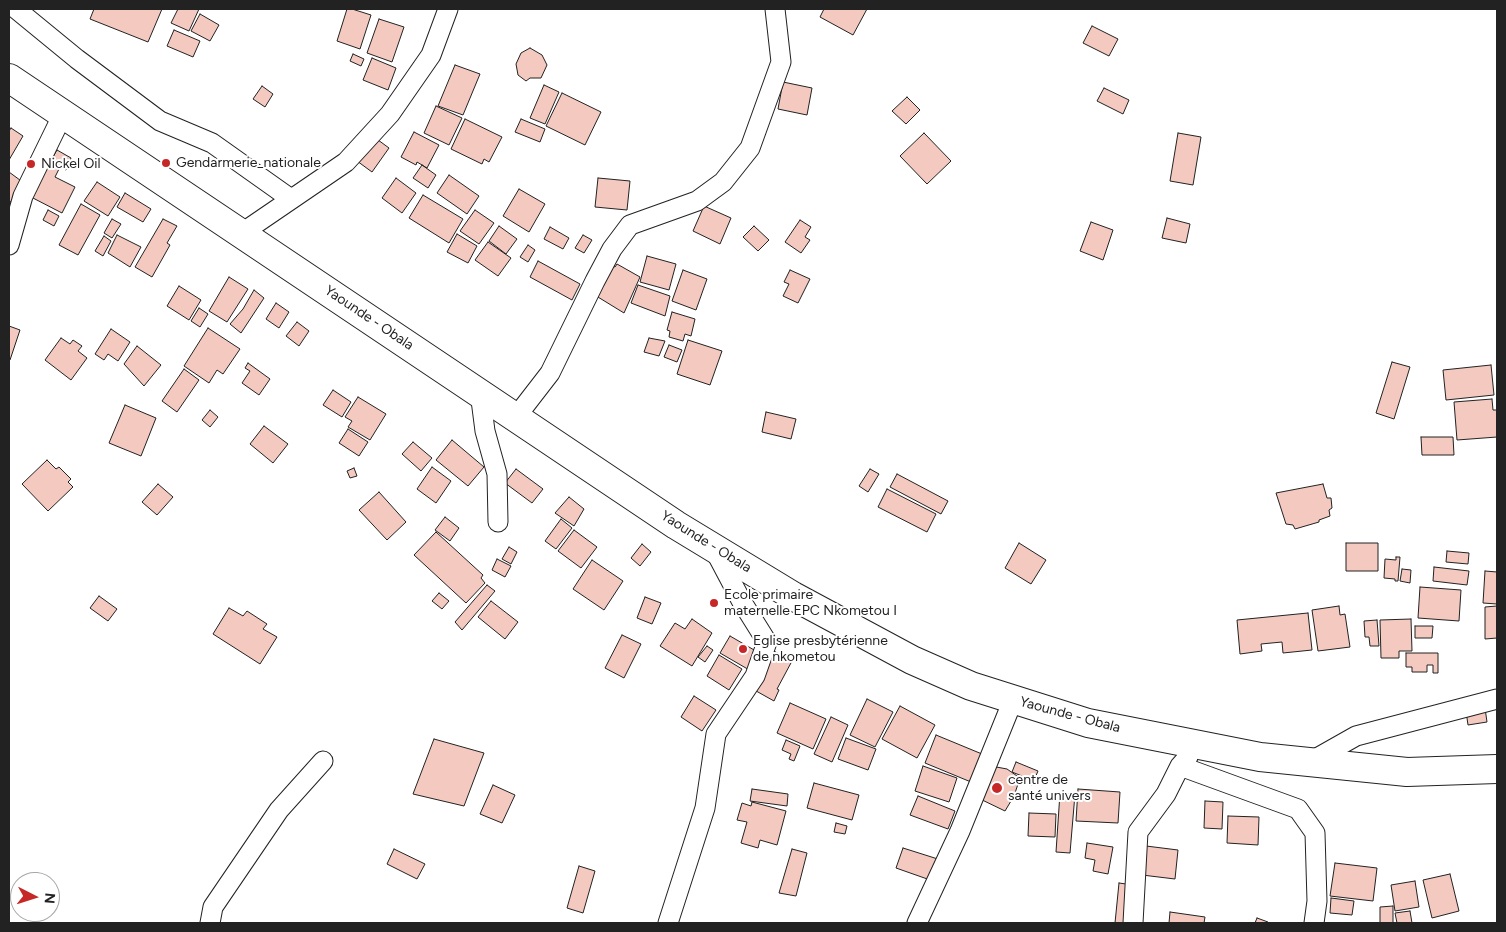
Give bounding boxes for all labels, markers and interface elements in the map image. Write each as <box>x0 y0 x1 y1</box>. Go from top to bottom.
place label: Gendarmerie_nationale <box>176 155 321 171</box>
place label: Nickel Oil <box>41 156 101 172</box>
marker: Gendarmerie_nationale <box>160 157 172 169</box>
marker: Nickel Oil <box>25 158 37 170</box>
street label: Yaounde - Obala <box>321 282 417 354</box>
street label: Yaounde - Obala <box>658 507 754 577</box>
place label: Ecole primaire maternelle EPC Nkometou I <box>724 587 897 620</box>
marker: Ecole primaire maternelle EPC Nkometou I <box>708 597 720 609</box>
place label: Eglise presbytérienne de nkometou <box>753 633 888 666</box>
marker: Eglise presbytérienne de nkometou <box>737 643 749 655</box>
street label: Yaounde - Obala <box>1018 693 1122 737</box>
place label: centre de santé univers <box>1008 772 1091 804</box>
marker: centre de santé univers <box>990 781 1004 795</box>
north arrow <box>10 872 60 922</box>
text: N <box>41 892 58 904</box>

